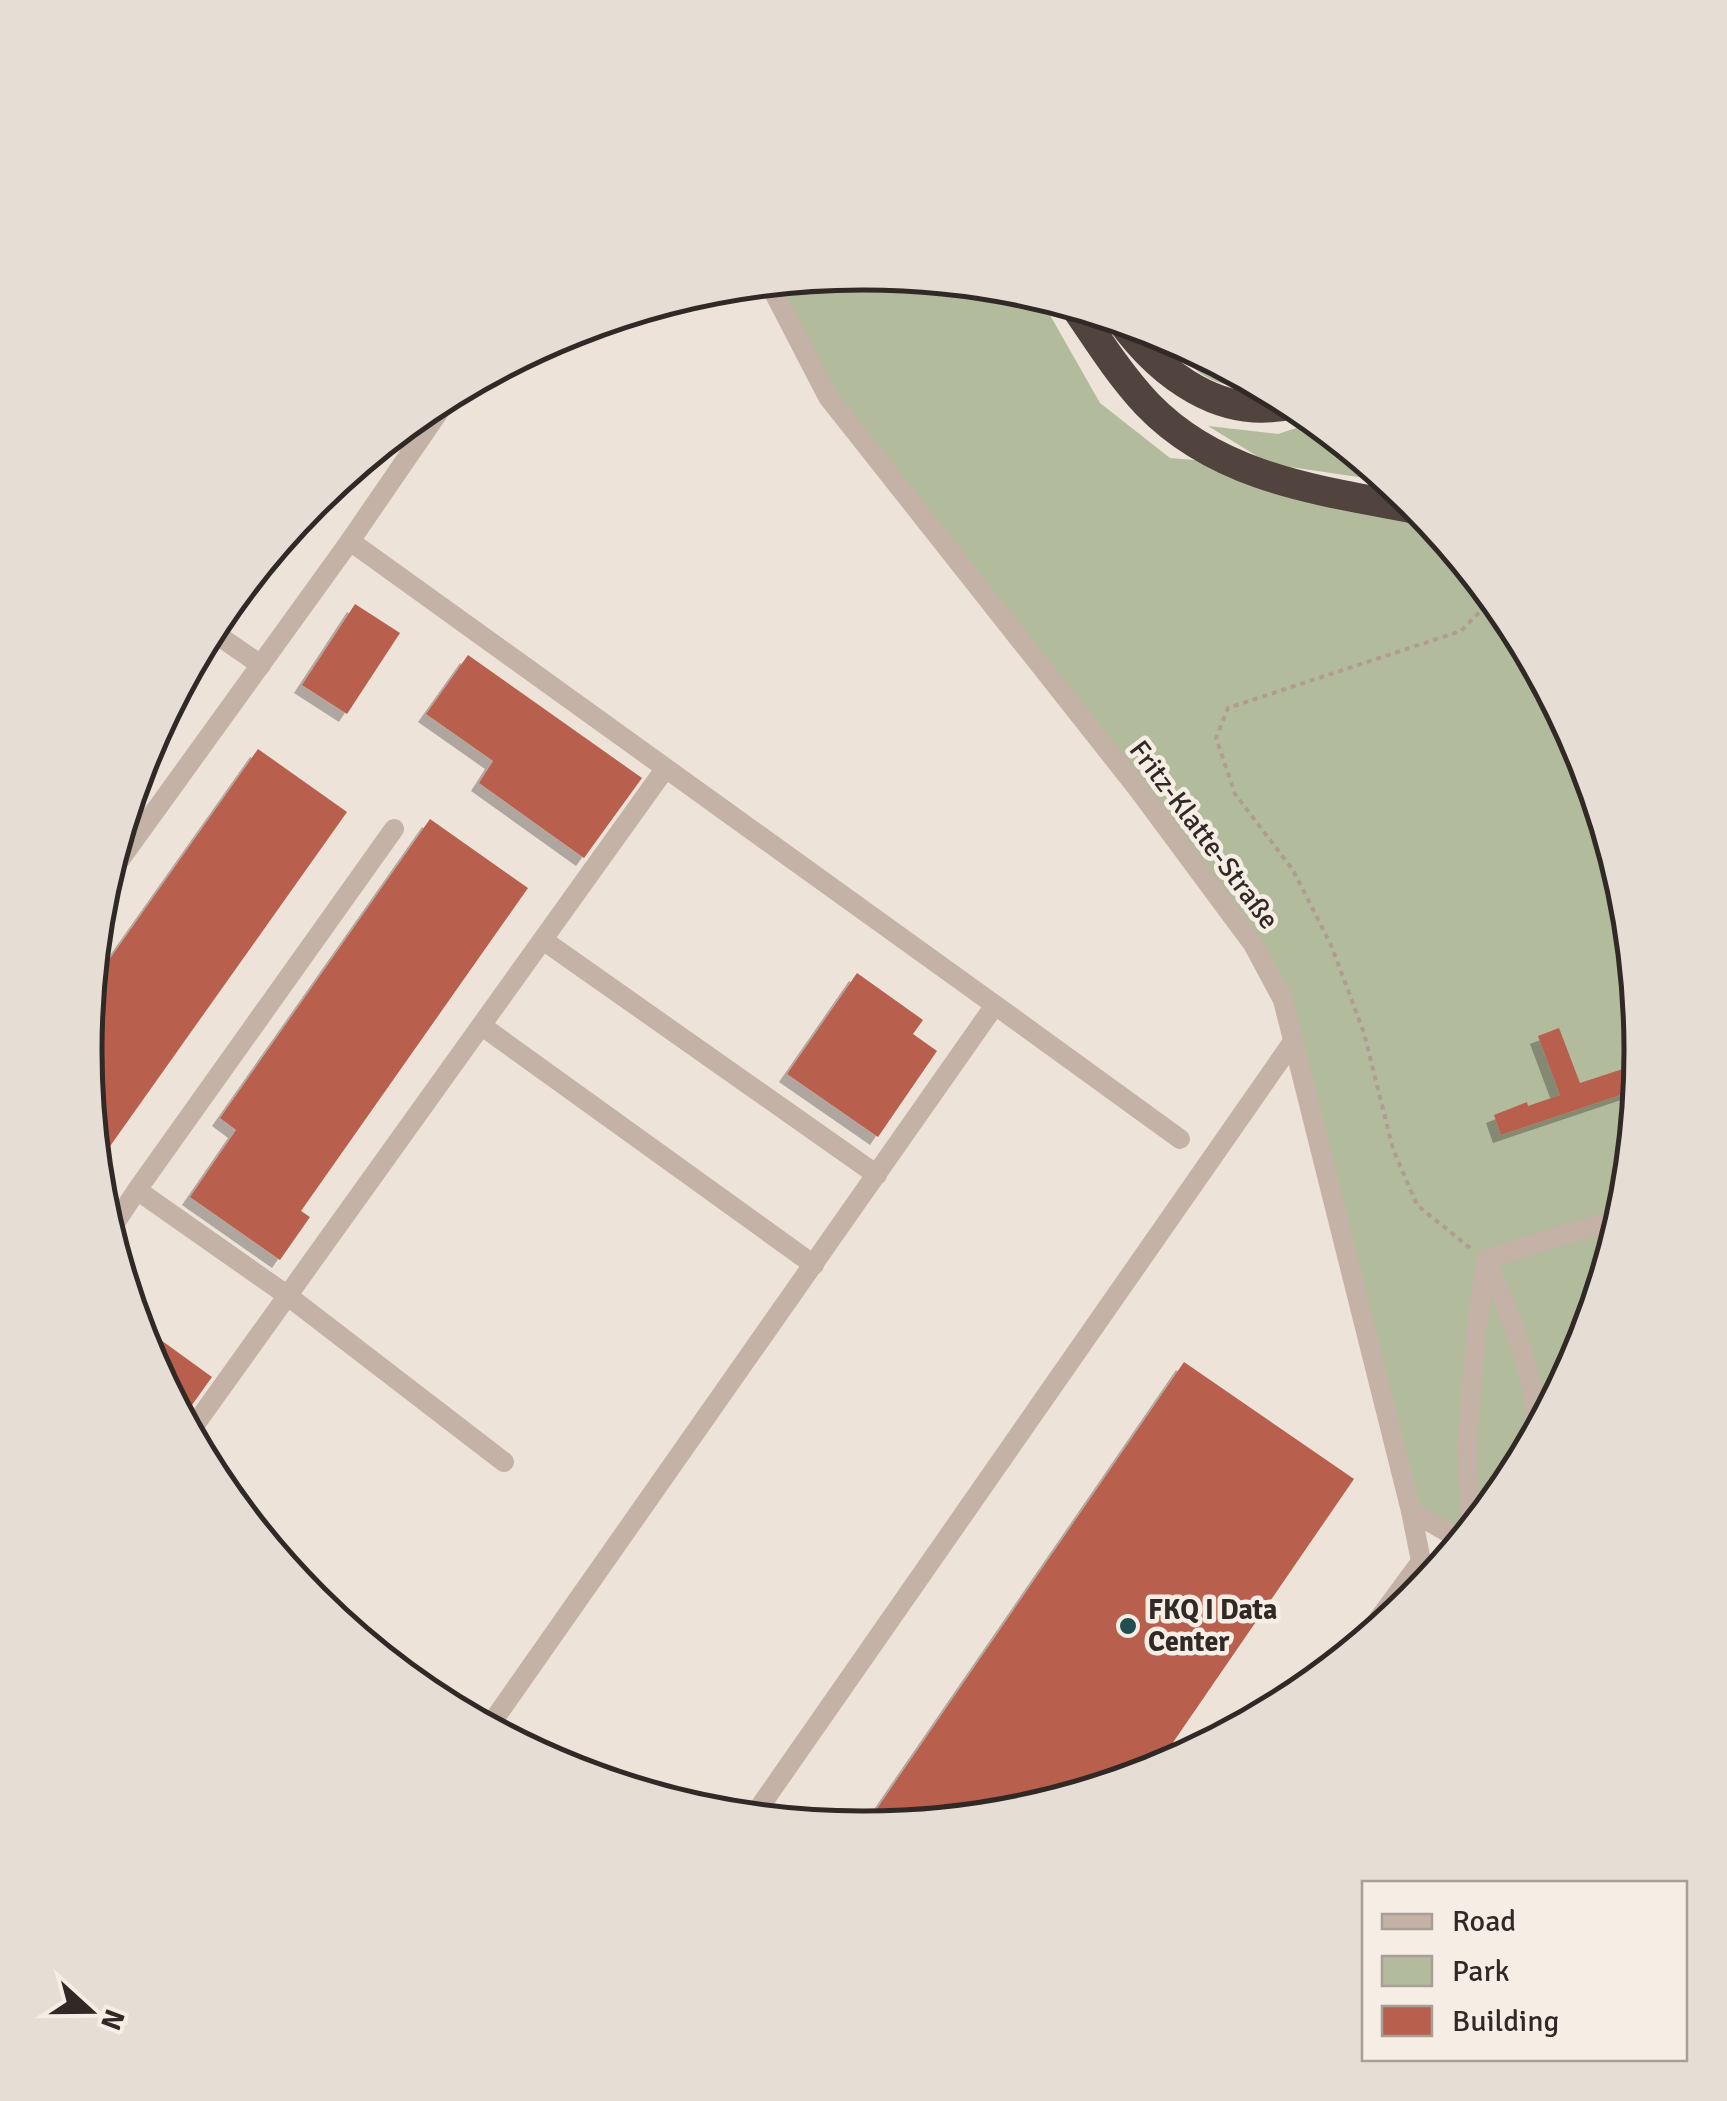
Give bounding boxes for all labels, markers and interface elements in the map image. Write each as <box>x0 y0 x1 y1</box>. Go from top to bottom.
street label: Fritz-Klatte-Straße <box>1122 734 1286 936</box>
place label: FKQ I Data Center <box>1148 1593 1277 1659</box>
marker: FKQ I Data Center <box>1117 1615 1139 1637</box>
legend <box>1362 1881 1687 2061</box>
text: Road <box>1452 1903 1516 1940</box>
text: Park <box>1452 1953 1510 1990</box>
north arrow <box>40 1961 140 2061</box>
text: Building <box>1452 2003 1559 2040</box>
text: N <box>93 2004 132 2035</box>

